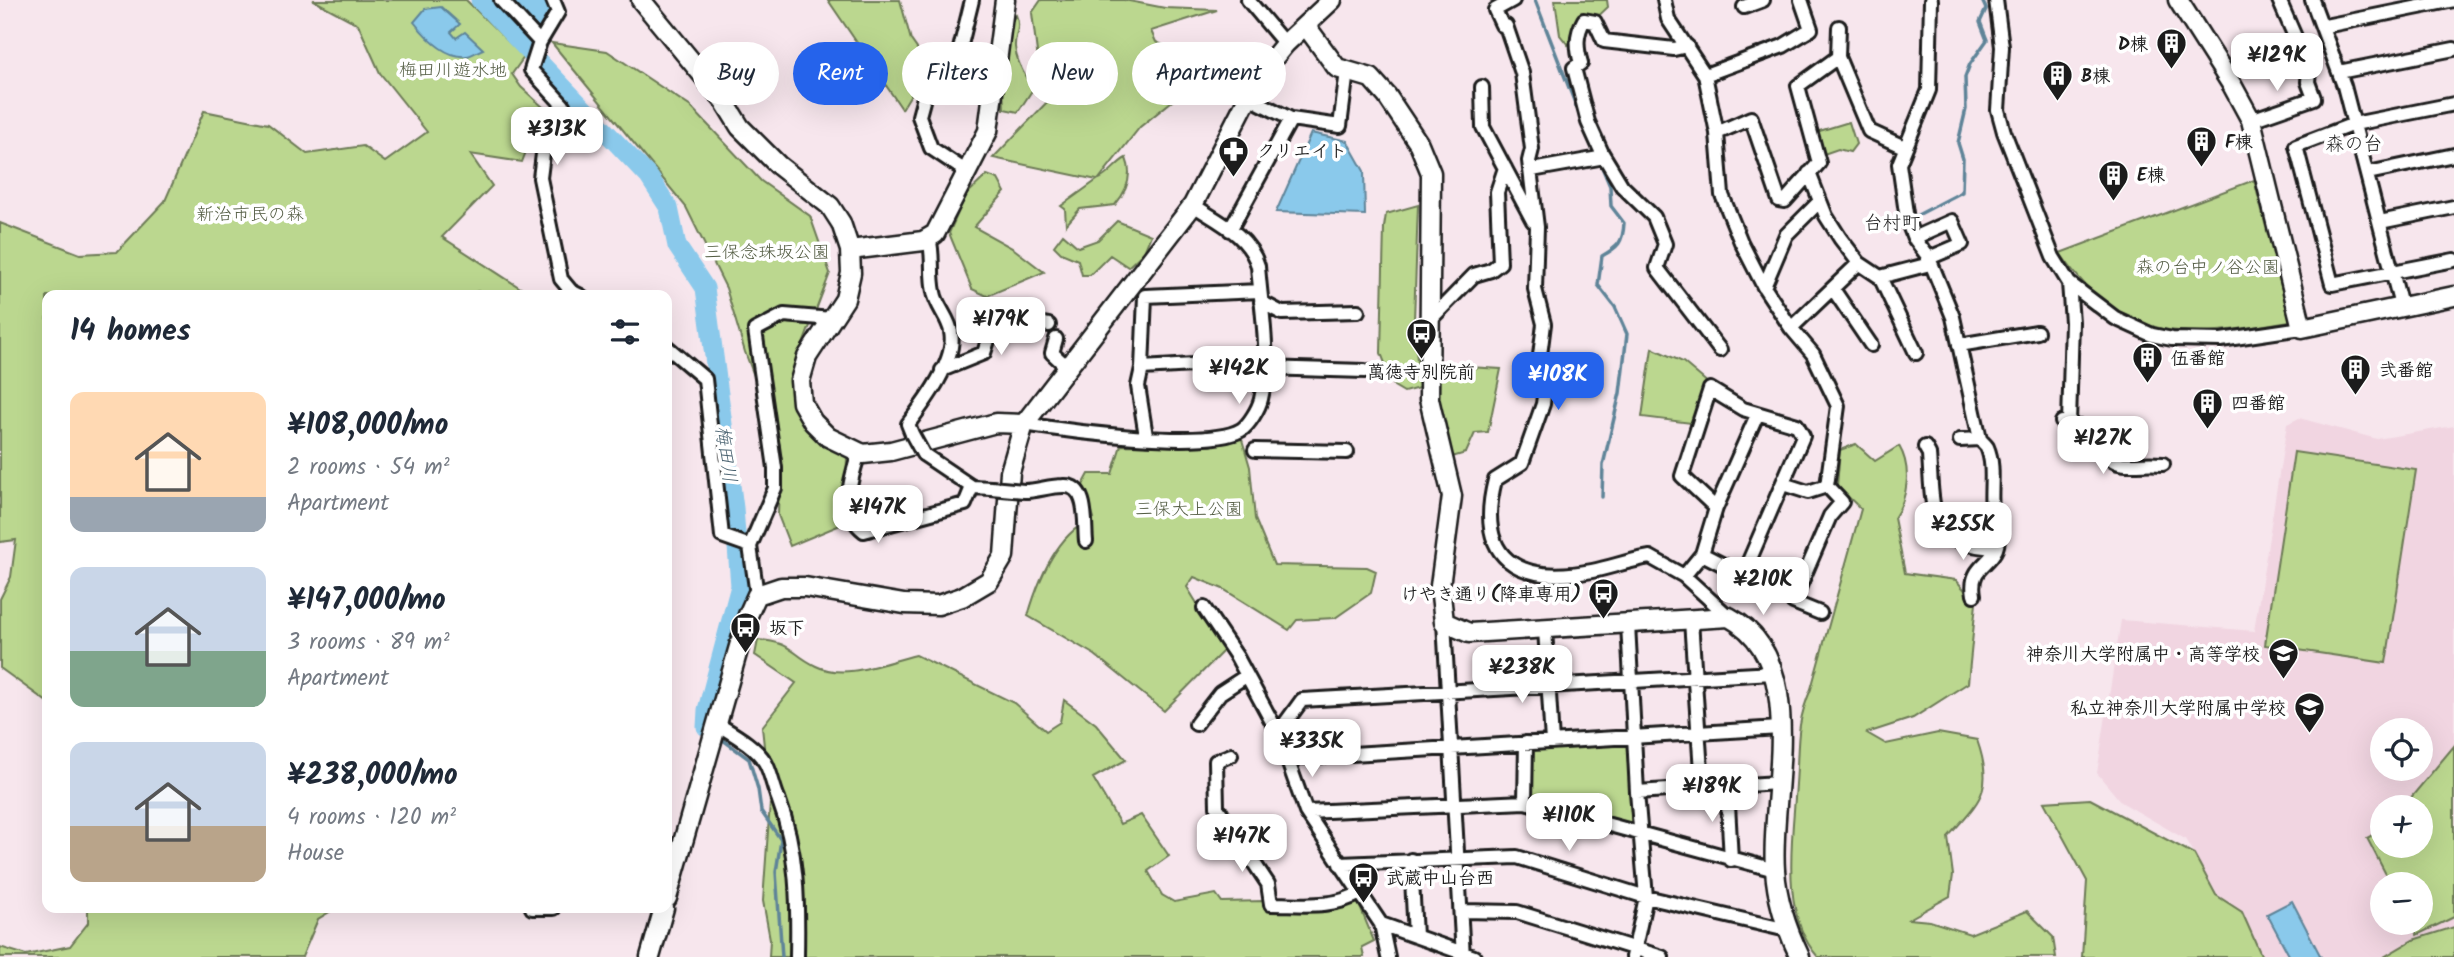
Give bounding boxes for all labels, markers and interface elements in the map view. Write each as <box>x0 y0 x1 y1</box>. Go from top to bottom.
building icon: D棟 <box>2154 27 2188 71</box>
place label: D棟 <box>2118 31 2148 60</box>
pin: ¥129K <box>2228 34 2326 93</box>
text: ¥129K <box>2247 38 2307 74</box>
chip: Buy <box>693 42 779 105</box>
chip: Rent <box>793 42 888 105</box>
chip: Filters <box>902 42 1012 105</box>
chip: New <box>1026 42 1118 105</box>
chip: Apartment <box>1132 42 1286 105</box>
park label: 梅田川遊水地 <box>399 57 507 86</box>
building icon: B棟 <box>2041 59 2075 103</box>
place label: B棟 <box>2081 63 2110 92</box>
pin: ¥313K <box>508 108 606 167</box>
text: ¥313K <box>527 112 587 148</box>
building icon: F棟 <box>2185 125 2219 169</box>
place label: F棟 <box>2225 129 2253 158</box>
district label: 森の台 <box>2325 130 2383 160</box>
pharmacy icon: クリエイト <box>1217 134 1251 178</box>
place label: クリエイト <box>1257 138 1347 167</box>
building icon: E棟 <box>2097 158 2131 202</box>
place label: E棟 <box>2137 162 2165 191</box>
park label: 新治市民の森 <box>196 201 304 230</box>
district label: 台村町 <box>1863 209 1921 239</box>
park label: 三保念珠坂公園 <box>704 239 830 268</box>
park label: 森の台中ノ谷公園 <box>2136 254 2280 283</box>
pin: ¥179K <box>952 298 1050 357</box>
text: ¥179K <box>972 302 1030 338</box>
text: 14 homes <box>70 308 191 356</box>
icon: filters <box>606 313 644 351</box>
bus stop icon: 萬徳寺別院前 <box>1404 317 1438 361</box>
building icon: 伍番館 <box>2131 341 2165 385</box>
place label: 伍番館 <box>2171 345 2225 374</box>
pin: ¥142K <box>1190 346 1288 406</box>
text: ¥142K <box>1209 351 1269 387</box>
pin: ¥108K <box>1509 352 1607 412</box>
building icon: 弐番館 <box>2339 353 2373 397</box>
text: ¥108K <box>1528 357 1588 393</box>
place label: 弐番館 <box>2379 357 2433 386</box>
place label: 萬徳寺別院前 <box>1367 359 1475 388</box>
building icon: 四番館 <box>2191 386 2225 430</box>
place label: 四番館 <box>2231 390 2285 419</box>
text: ¥108,000/mo <box>287 402 448 450</box>
pin: ¥127K <box>2054 416 2152 476</box>
icon: home <box>126 420 210 504</box>
text: ¥127K <box>2073 421 2133 457</box>
water label: 梅田川 <box>706 424 744 485</box>
text: 2 rooms · 54 m² <box>287 450 450 486</box>
text: Apartment <box>287 486 389 522</box>
pin: ¥147K <box>829 486 927 545</box>
text: ¥147K <box>849 490 907 526</box>
park label: 三保大上公園 <box>1135 496 1243 525</box>
pin: ¥255K <box>1914 503 2012 562</box>
text: ¥255K <box>1931 507 1995 543</box>
pin: ¥210K <box>1714 558 1812 617</box>
text: ¥210K <box>1733 562 1793 598</box>
text: ¥147,000/mo <box>287 577 446 625</box>
bus stop icon: けやき通り(降車専用) <box>1587 577 1621 621</box>
place label: けやき通り(降車専用) <box>1401 581 1581 610</box>
icon: home <box>126 595 210 679</box>
bus stop icon: 坂下 <box>729 611 763 655</box>
place label: 坂下 <box>769 615 805 644</box>
text: 3 rooms · 89 m² <box>287 625 450 661</box>
school or university icon: 神奈川大学附属中・高等学校 <box>2266 637 2300 681</box>
place label: 神奈川大学附属中・高等学校 <box>2026 641 2260 670</box>
pin: ¥238K <box>1473 646 1571 705</box>
text: ¥238K <box>1488 650 1556 686</box>
text: Apartment <box>287 661 389 697</box>
school or university icon: 私立神奈川大学附属中学校 <box>2292 691 2326 735</box>
place label: 私立神奈川大学附属中学校 <box>2070 695 2286 724</box>
map controls <box>2370 718 2433 935</box>
button: locate <box>2370 718 2433 781</box>
pin: ¥335K <box>1263 720 1361 779</box>
text: ¥335K <box>1280 724 1344 760</box>
text: ¥238,000/mo <box>287 752 458 800</box>
pin: ¥189K <box>1663 764 1761 824</box>
text: ¥189K <box>1682 769 1742 805</box>
icon: home <box>126 770 210 854</box>
pin: ¥110K <box>1520 794 1618 853</box>
button: + <box>2370 795 2433 858</box>
text: ¥110K <box>1542 798 1596 834</box>
text: 4 rooms · 120 m² <box>287 800 456 836</box>
pin: ¥147K <box>1193 814 1291 874</box>
text: ¥147K <box>1213 819 1271 855</box>
text: House <box>287 836 344 872</box>
bus stop icon: 武蔵中山台西 <box>1346 861 1380 905</box>
place label: 武蔵中山台西 <box>1386 865 1494 894</box>
button: − <box>2370 872 2433 935</box>

